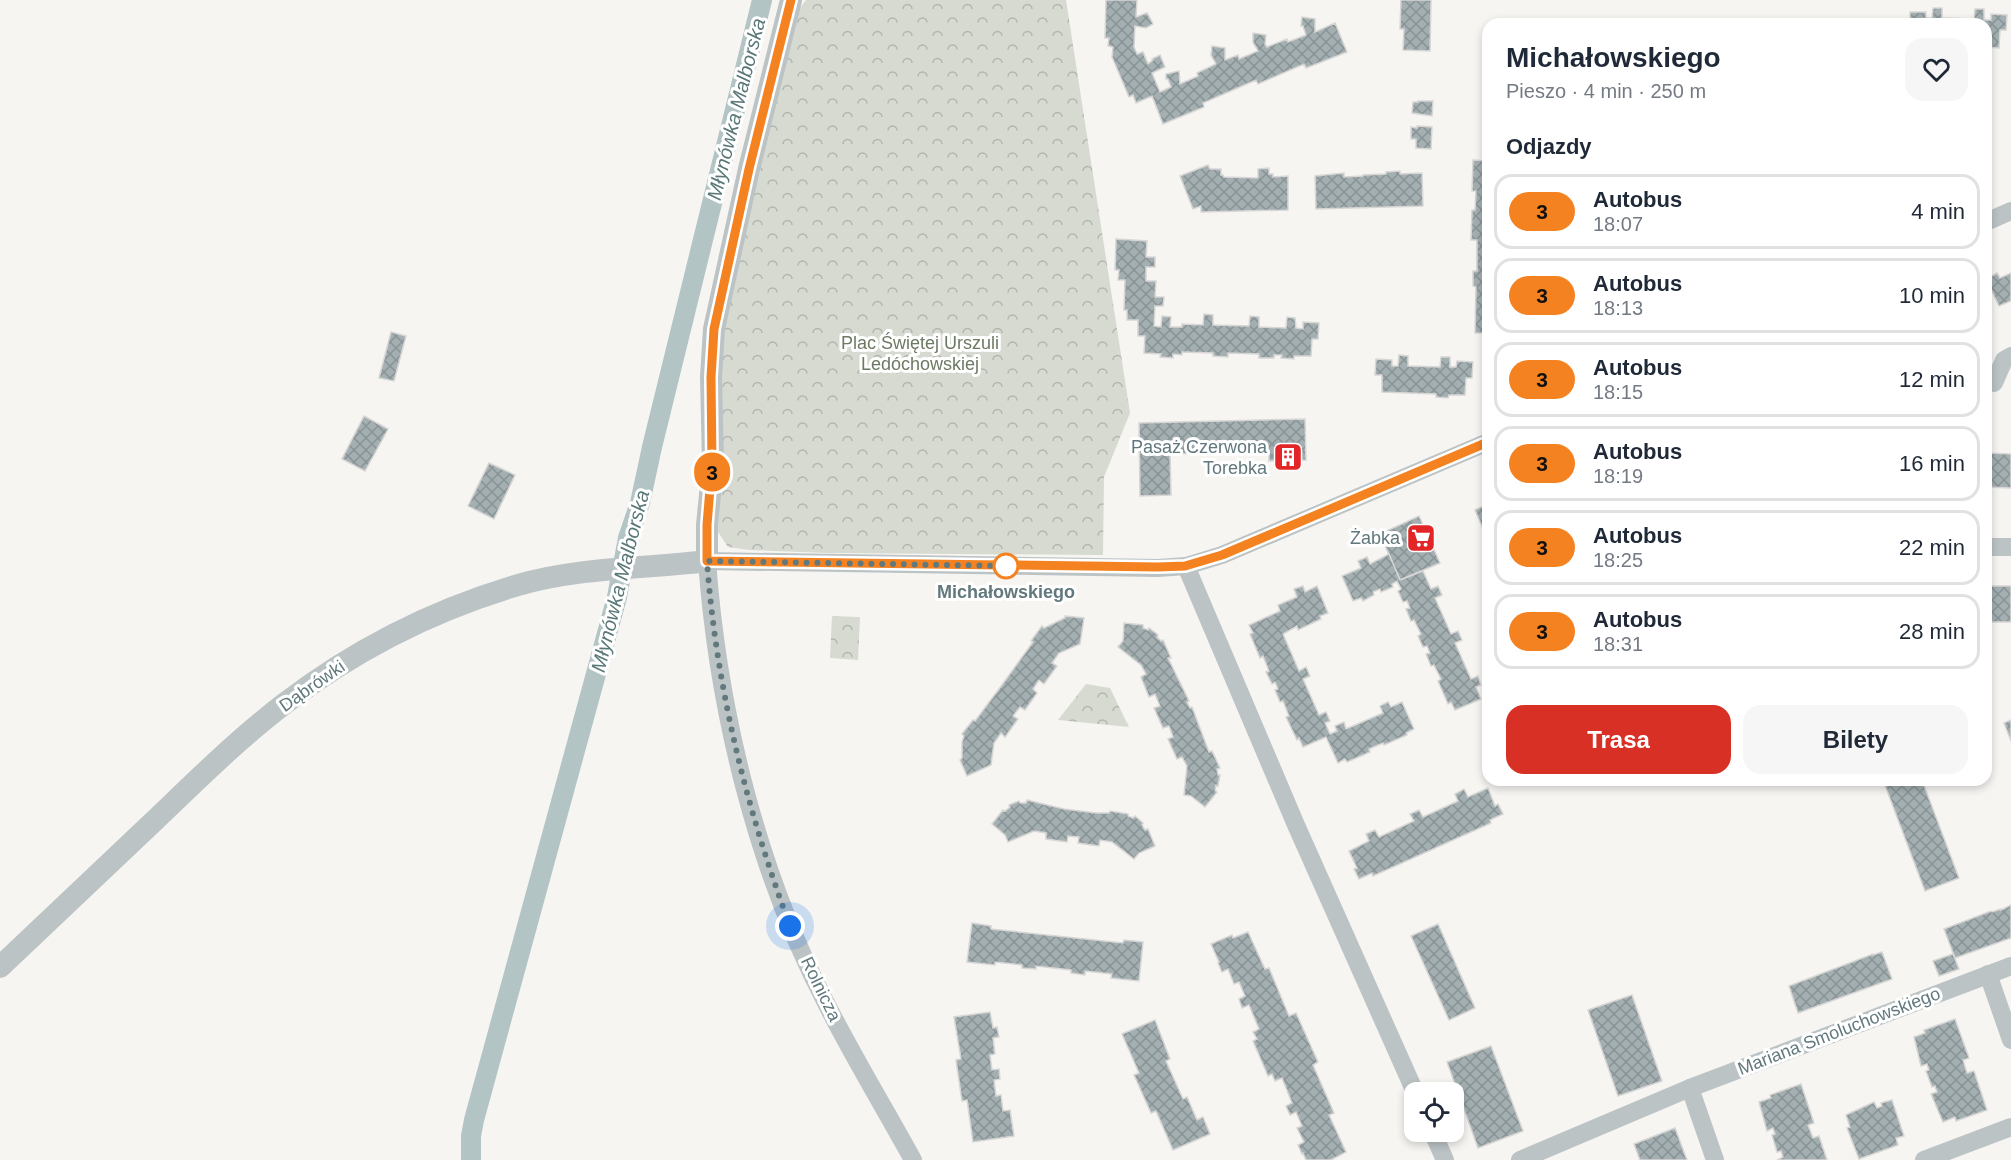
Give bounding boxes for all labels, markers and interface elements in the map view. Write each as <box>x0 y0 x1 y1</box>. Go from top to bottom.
water label: Młynówka Malborska <box>703 16 769 202</box>
button: heart <box>1905 38 1968 101</box>
text: Michałowskiego <box>1506 42 1721 73</box>
text: Pieszo · 4 min · 250 m <box>1506 80 1706 102</box>
text: Odjazdy <box>1506 134 1592 159</box>
text: Autobus <box>1593 187 1682 212</box>
text: 4 min <box>1911 199 1965 224</box>
text: 3 <box>1536 200 1548 223</box>
text: 18:07 <box>1593 213 1643 235</box>
text: Autobus <box>1593 271 1682 296</box>
text: 10 min <box>1899 283 1965 308</box>
text: 3 <box>1536 284 1548 307</box>
text: 18:13 <box>1593 297 1643 319</box>
park label: Plac Świętej Urszuli Ledóchowskiej <box>841 332 999 374</box>
text: Autobus <box>1593 355 1682 380</box>
text: 12 min <box>1899 367 1965 392</box>
text: 3 <box>1536 368 1548 391</box>
text: 18:15 <box>1593 381 1643 403</box>
place label: Pasaż Czerwona Torebka <box>1131 437 1268 478</box>
text: Autobus <box>1593 439 1682 464</box>
building icon: Pasaż Czerwona Torebka <box>1272 441 1304 473</box>
text: 16 min <box>1899 451 1965 476</box>
line badge: 3 <box>692 452 732 492</box>
text: 3 <box>1536 452 1548 475</box>
text: 3 <box>706 461 718 484</box>
text: 18:19 <box>1593 465 1643 487</box>
water label: Młynówka Malborska <box>587 488 653 674</box>
supermarket icon: Żabka <box>1405 522 1437 554</box>
text: Autobus <box>1593 523 1682 548</box>
place label: Żabka <box>1350 528 1401 548</box>
text: 22 min <box>1899 535 1965 560</box>
text: 3 <box>1536 536 1548 559</box>
text: 18:25 <box>1593 549 1643 571</box>
marker: Michałowskiego <box>993 553 1019 579</box>
place label: Michałowskiego <box>937 582 1075 602</box>
text: Autobus <box>1593 607 1682 632</box>
text: 28 min <box>1899 619 1965 644</box>
text: 3 <box>1536 620 1548 643</box>
text: 18:31 <box>1593 633 1643 655</box>
street label: Dąbrówki <box>276 656 348 716</box>
button: Trasa <box>1506 705 1731 774</box>
button: Bilety <box>1743 705 1968 774</box>
your location <box>775 911 805 941</box>
street label: Rolnicza <box>797 954 846 1025</box>
street label: Mariana Smoluchowskiego <box>1735 983 1943 1079</box>
map controls <box>1404 1082 1464 1142</box>
button: locate <box>1404 1082 1464 1142</box>

